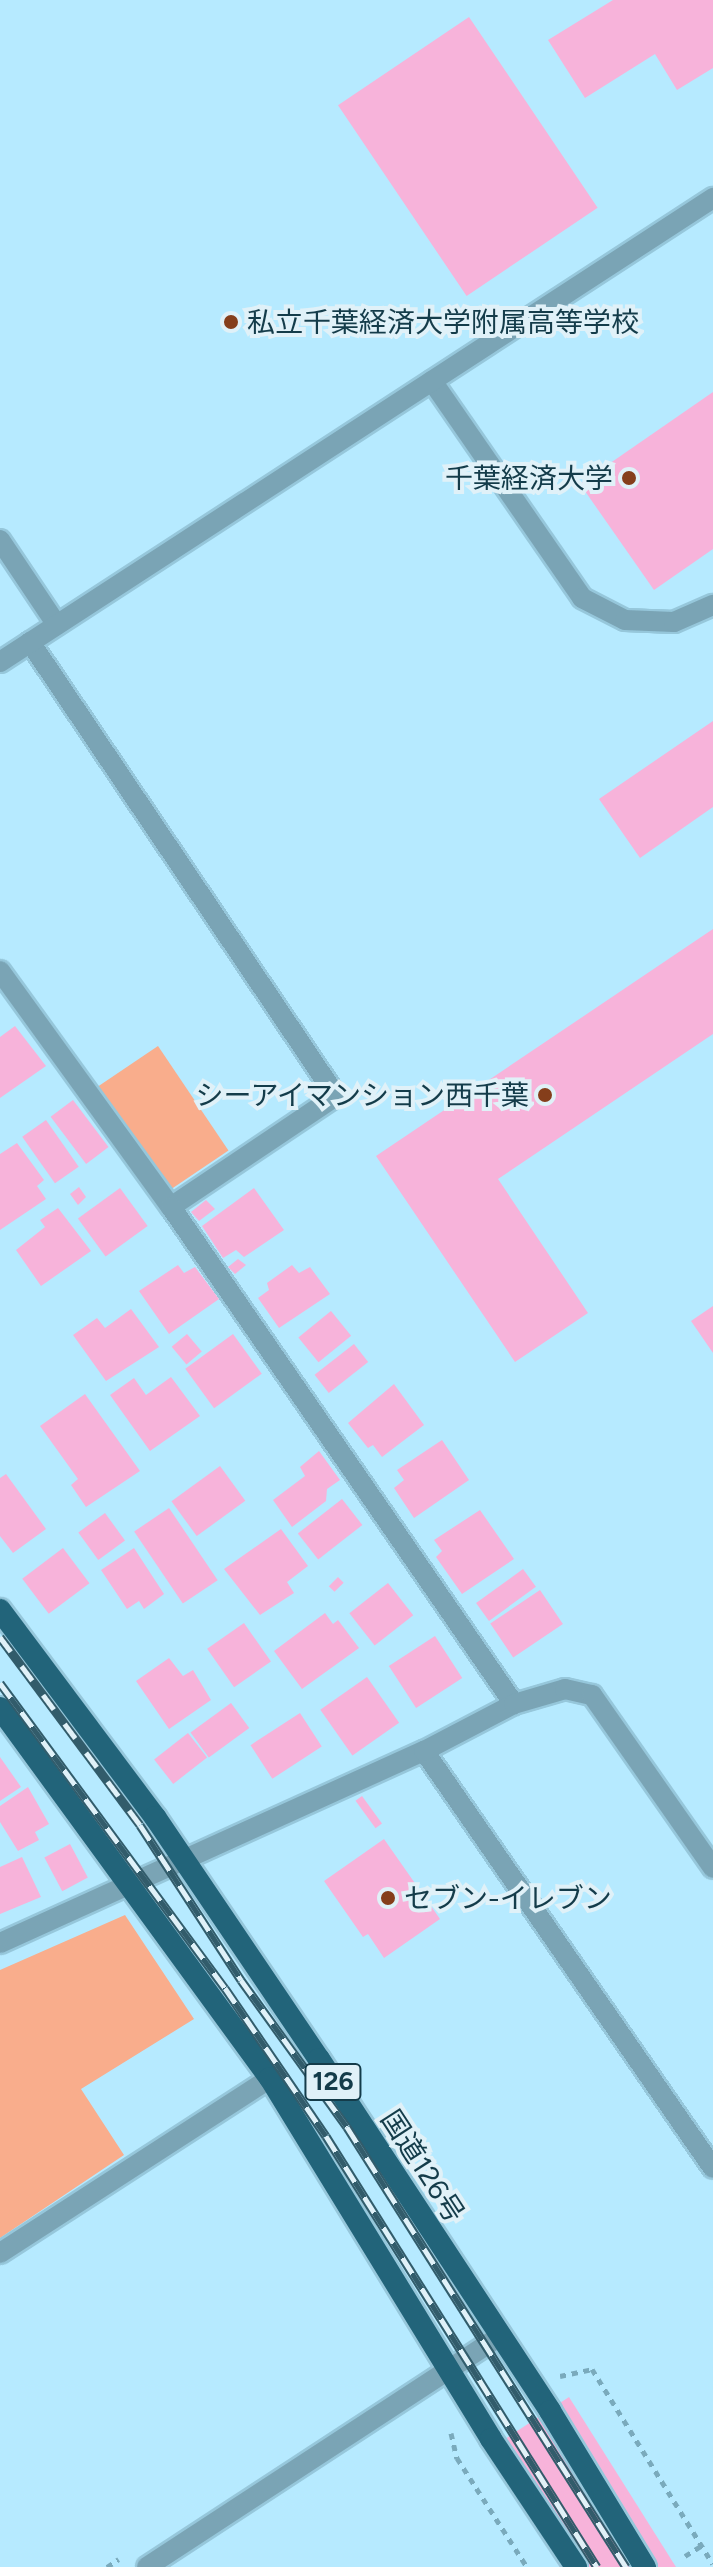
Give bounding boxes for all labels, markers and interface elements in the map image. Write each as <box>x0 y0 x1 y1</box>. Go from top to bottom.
place label: 私立千葉経済大学附属高等学校 <box>247 305 639 339</box>
marker: 私立千葉経済大学附属高等学校 <box>222 313 240 331</box>
place label: 千葉経済大学 <box>445 461 613 495</box>
marker: 千葉経済大学 <box>620 469 638 487</box>
place label: シーアイマンション西千葉 <box>193 1078 529 1112</box>
marker: シーアイマンション西千葉 <box>536 1086 554 1104</box>
place label: セブン-イレブン <box>404 1881 612 1915</box>
marker: セブン-イレブン <box>379 1889 397 1907</box>
road number: 126 <box>303 2060 363 2104</box>
street label: 国道126号 <box>374 2104 472 2228</box>

